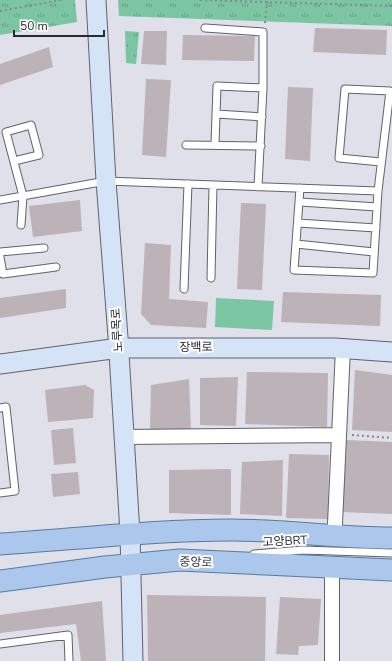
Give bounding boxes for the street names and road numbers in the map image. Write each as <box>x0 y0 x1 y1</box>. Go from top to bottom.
street label: 노루목로 <box>107 307 127 353</box>
street label: 장백로 <box>179 339 213 355</box>
street label: 고양BRT <box>262 532 309 550</box>
street label: 중앙로 <box>179 553 213 571</box>

